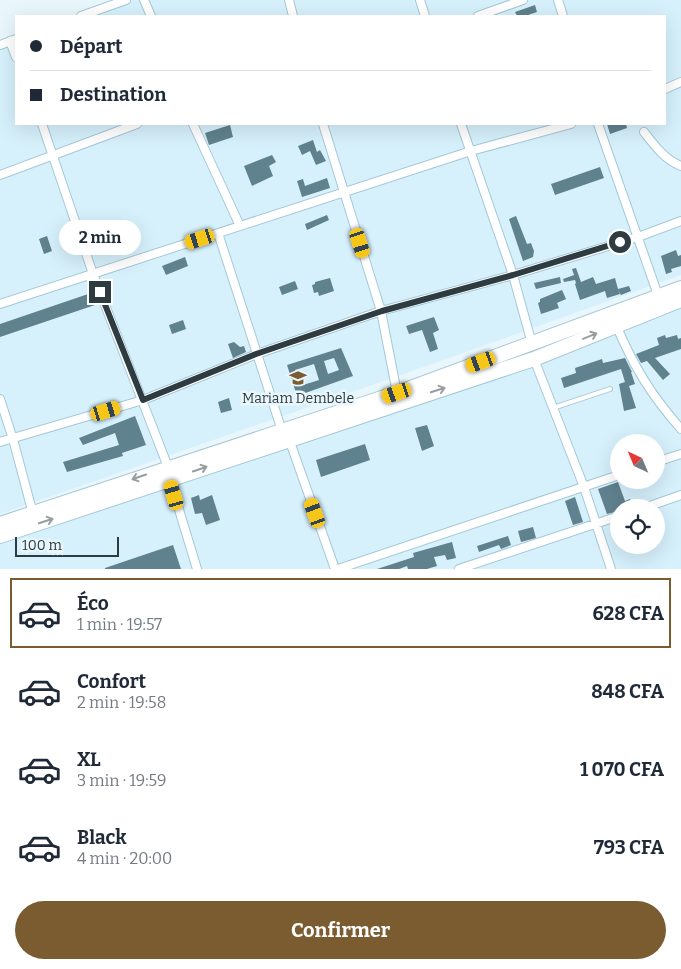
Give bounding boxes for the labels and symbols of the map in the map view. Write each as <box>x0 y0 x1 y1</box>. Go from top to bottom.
callout: 2 min <box>59 220 141 254</box>
car <box>348 226 371 260</box>
car <box>183 227 216 251</box>
route start <box>609 231 631 253</box>
route end <box>89 281 111 303</box>
one-way arrow <box>583 330 598 339</box>
car <box>464 350 497 374</box>
school or university icon: Mariam Dembele <box>288 368 308 388</box>
car <box>380 381 413 405</box>
one-way arrow <box>429 385 445 394</box>
place label: Mariam Dembele <box>242 390 354 407</box>
car <box>89 399 122 423</box>
north arrow <box>610 434 665 489</box>
one-way arrow <box>192 464 208 473</box>
one-way arrow <box>132 473 148 482</box>
car <box>162 479 185 511</box>
car <box>302 496 327 530</box>
one-way arrow <box>38 516 54 525</box>
scale bar <box>15 534 119 557</box>

